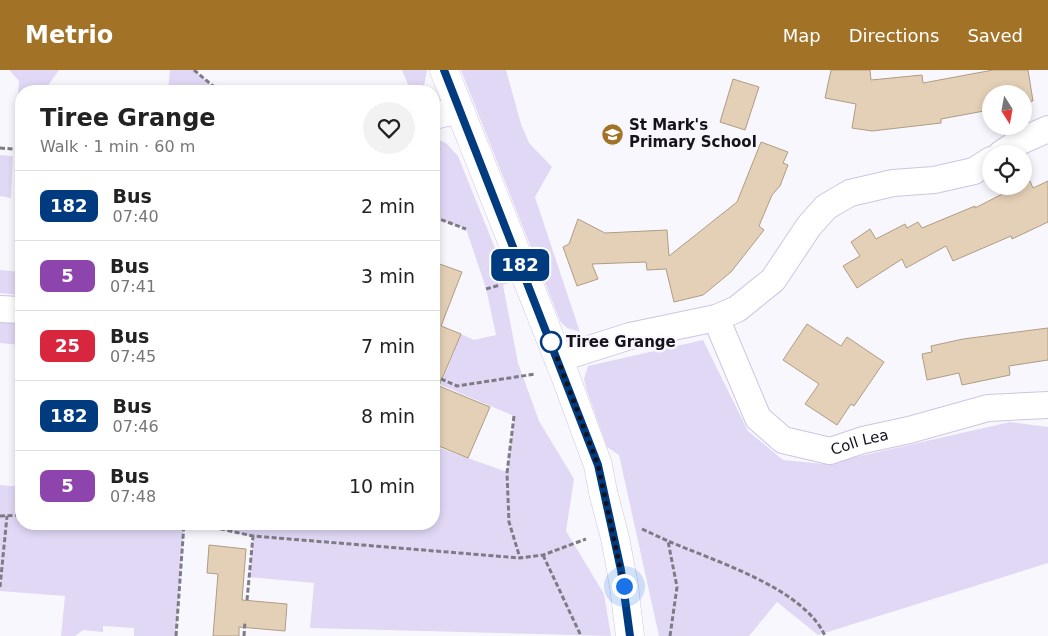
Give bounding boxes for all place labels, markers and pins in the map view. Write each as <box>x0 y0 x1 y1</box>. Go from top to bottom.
place label: St Mark's Primary School <box>629 116 757 151</box>
school or university icon: St Mark's Primary School <box>601 122 625 146</box>
marker: Tiree Grange <box>540 331 562 353</box>
place label: Tiree Grange <box>566 333 676 351</box>

